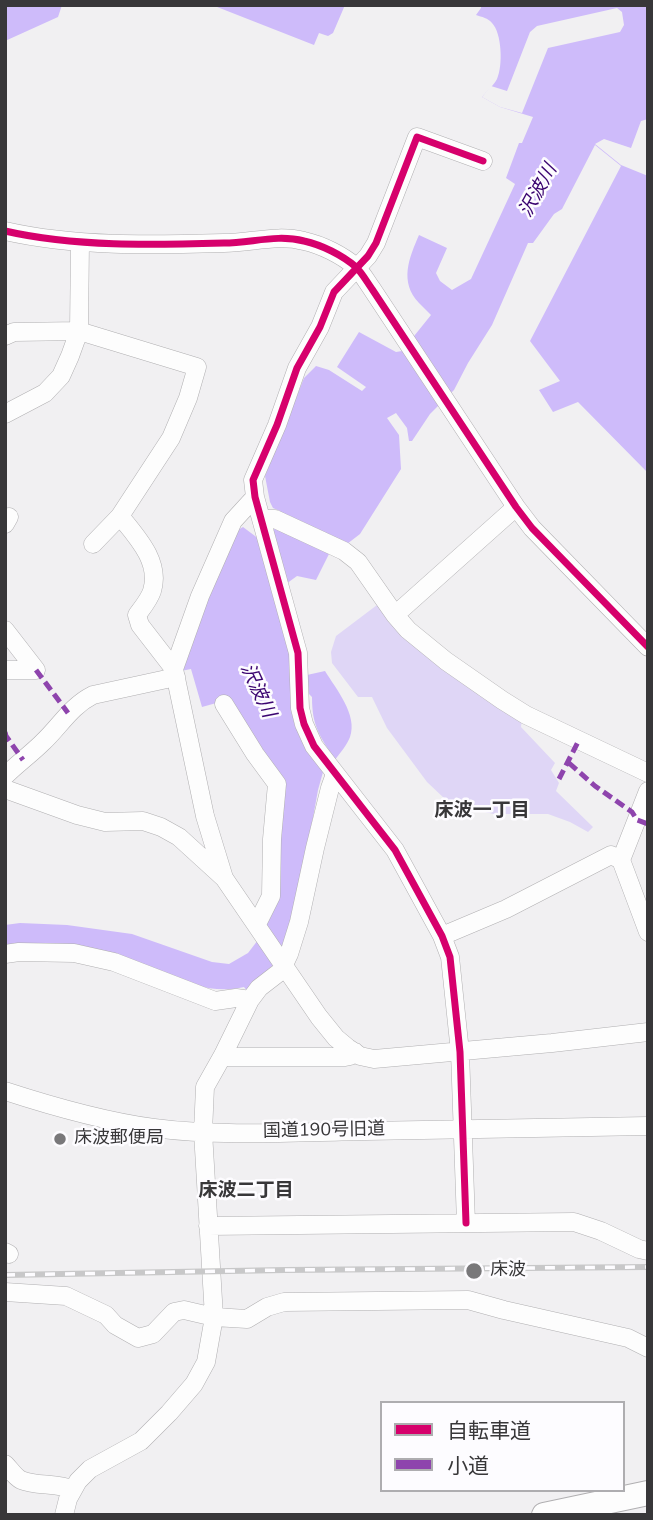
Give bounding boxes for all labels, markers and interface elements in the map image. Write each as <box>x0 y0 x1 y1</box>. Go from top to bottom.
water label: 沢波川 <box>515 161 563 221</box>
water label: 沢波川 <box>235 660 279 722</box>
district label: 床波一丁目 <box>435 800 529 822</box>
street label: 国道190号旧道 <box>263 1119 385 1143</box>
place label: 床波郵便局 <box>74 1128 164 1150</box>
marker: 床波郵便局 <box>52 1131 68 1147</box>
district label: 床波二丁目 <box>199 1180 293 1202</box>
place label: 床波 <box>490 1260 526 1282</box>
marker: 床波 <box>464 1261 484 1281</box>
legend <box>380 1401 625 1492</box>
text: 自転車道 <box>447 1417 531 1445</box>
text: 小道 <box>447 1452 489 1480</box>

